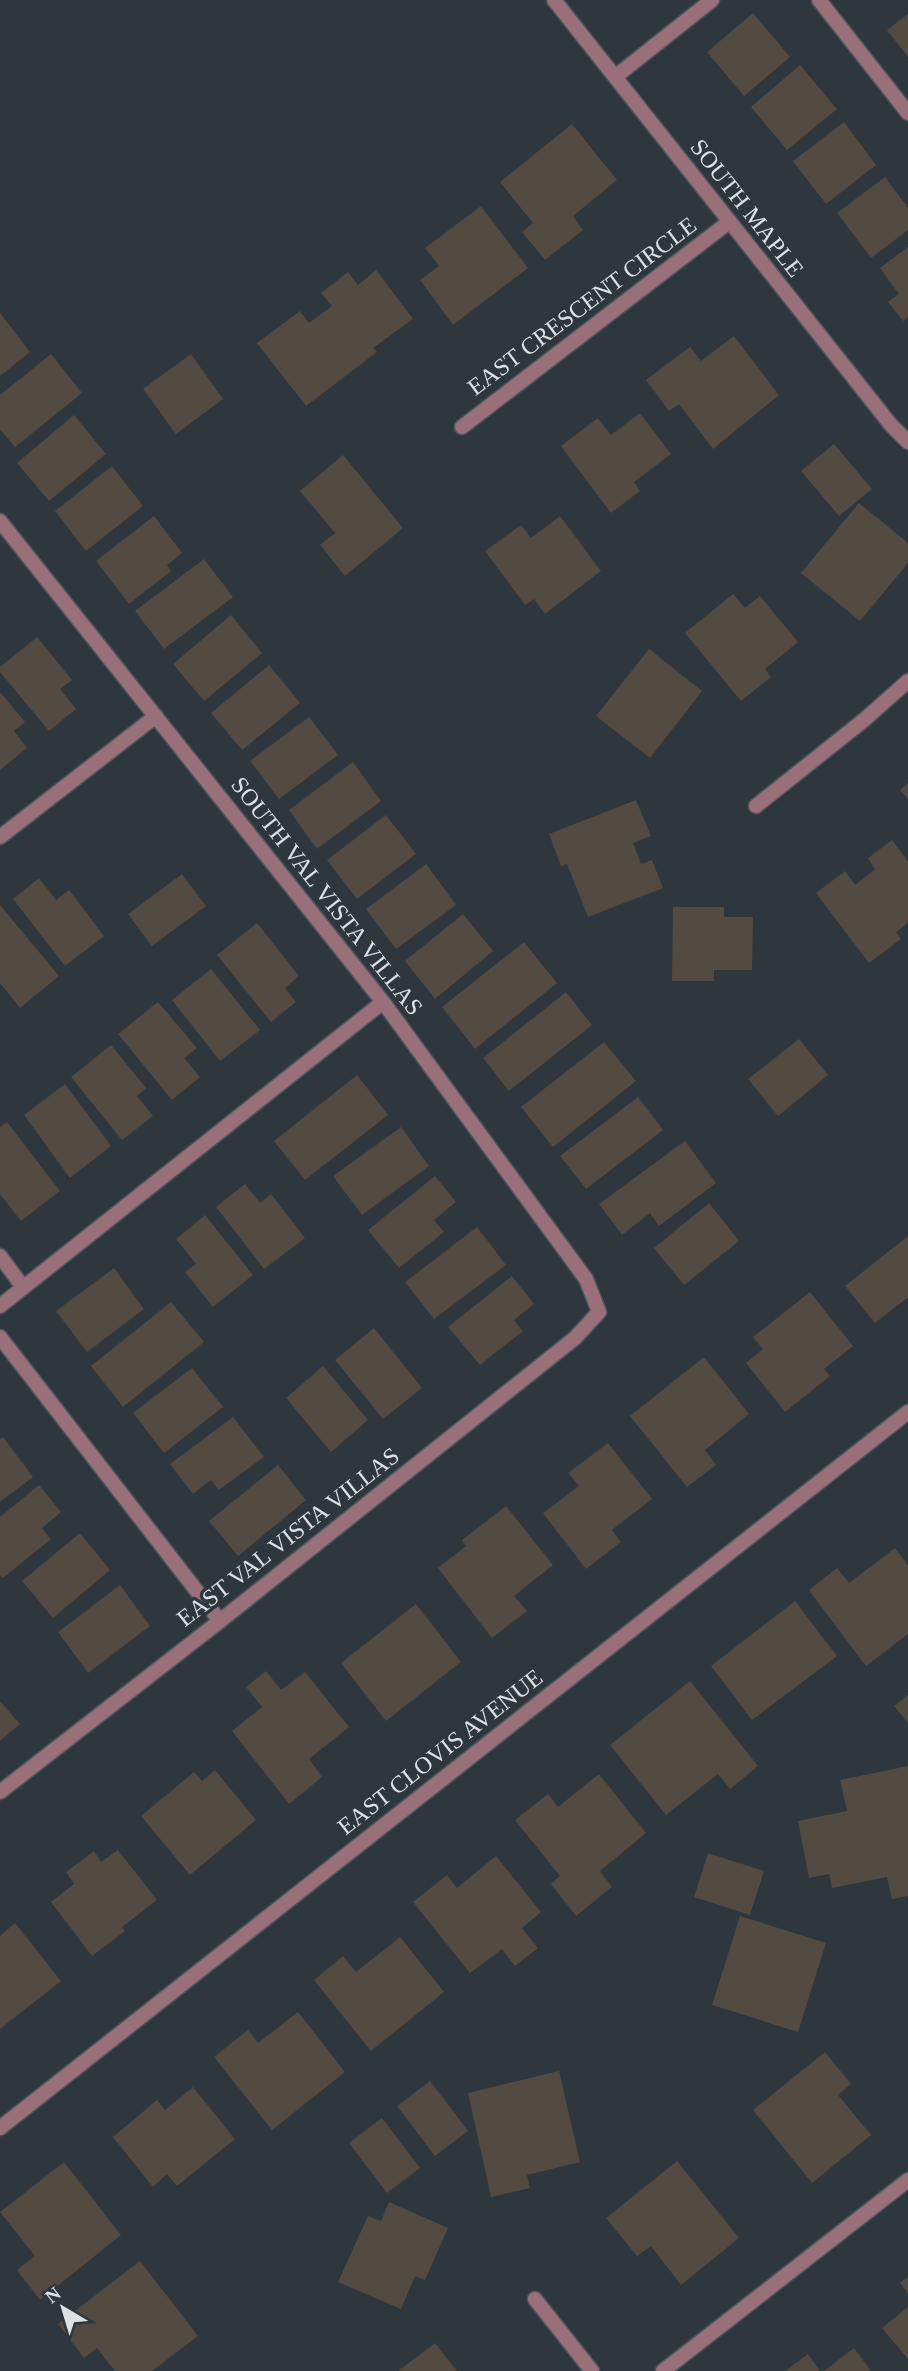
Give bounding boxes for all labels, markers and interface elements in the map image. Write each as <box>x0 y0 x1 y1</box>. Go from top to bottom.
street label: SOUTH MAPLE <box>685 134 809 282</box>
street label: EAST CRESCENT CIRCLE <box>463 212 701 400</box>
street label: SOUTH VAL VISTA VILLAS <box>226 772 428 1020</box>
street label: EAST VAL VISTA VILLAS <box>172 1442 404 1632</box>
street label: EAST CLOVIS AVENUE <box>333 1664 547 1840</box>
north arrow <box>28 2273 98 2343</box>
text: N <box>41 2282 65 2307</box>

